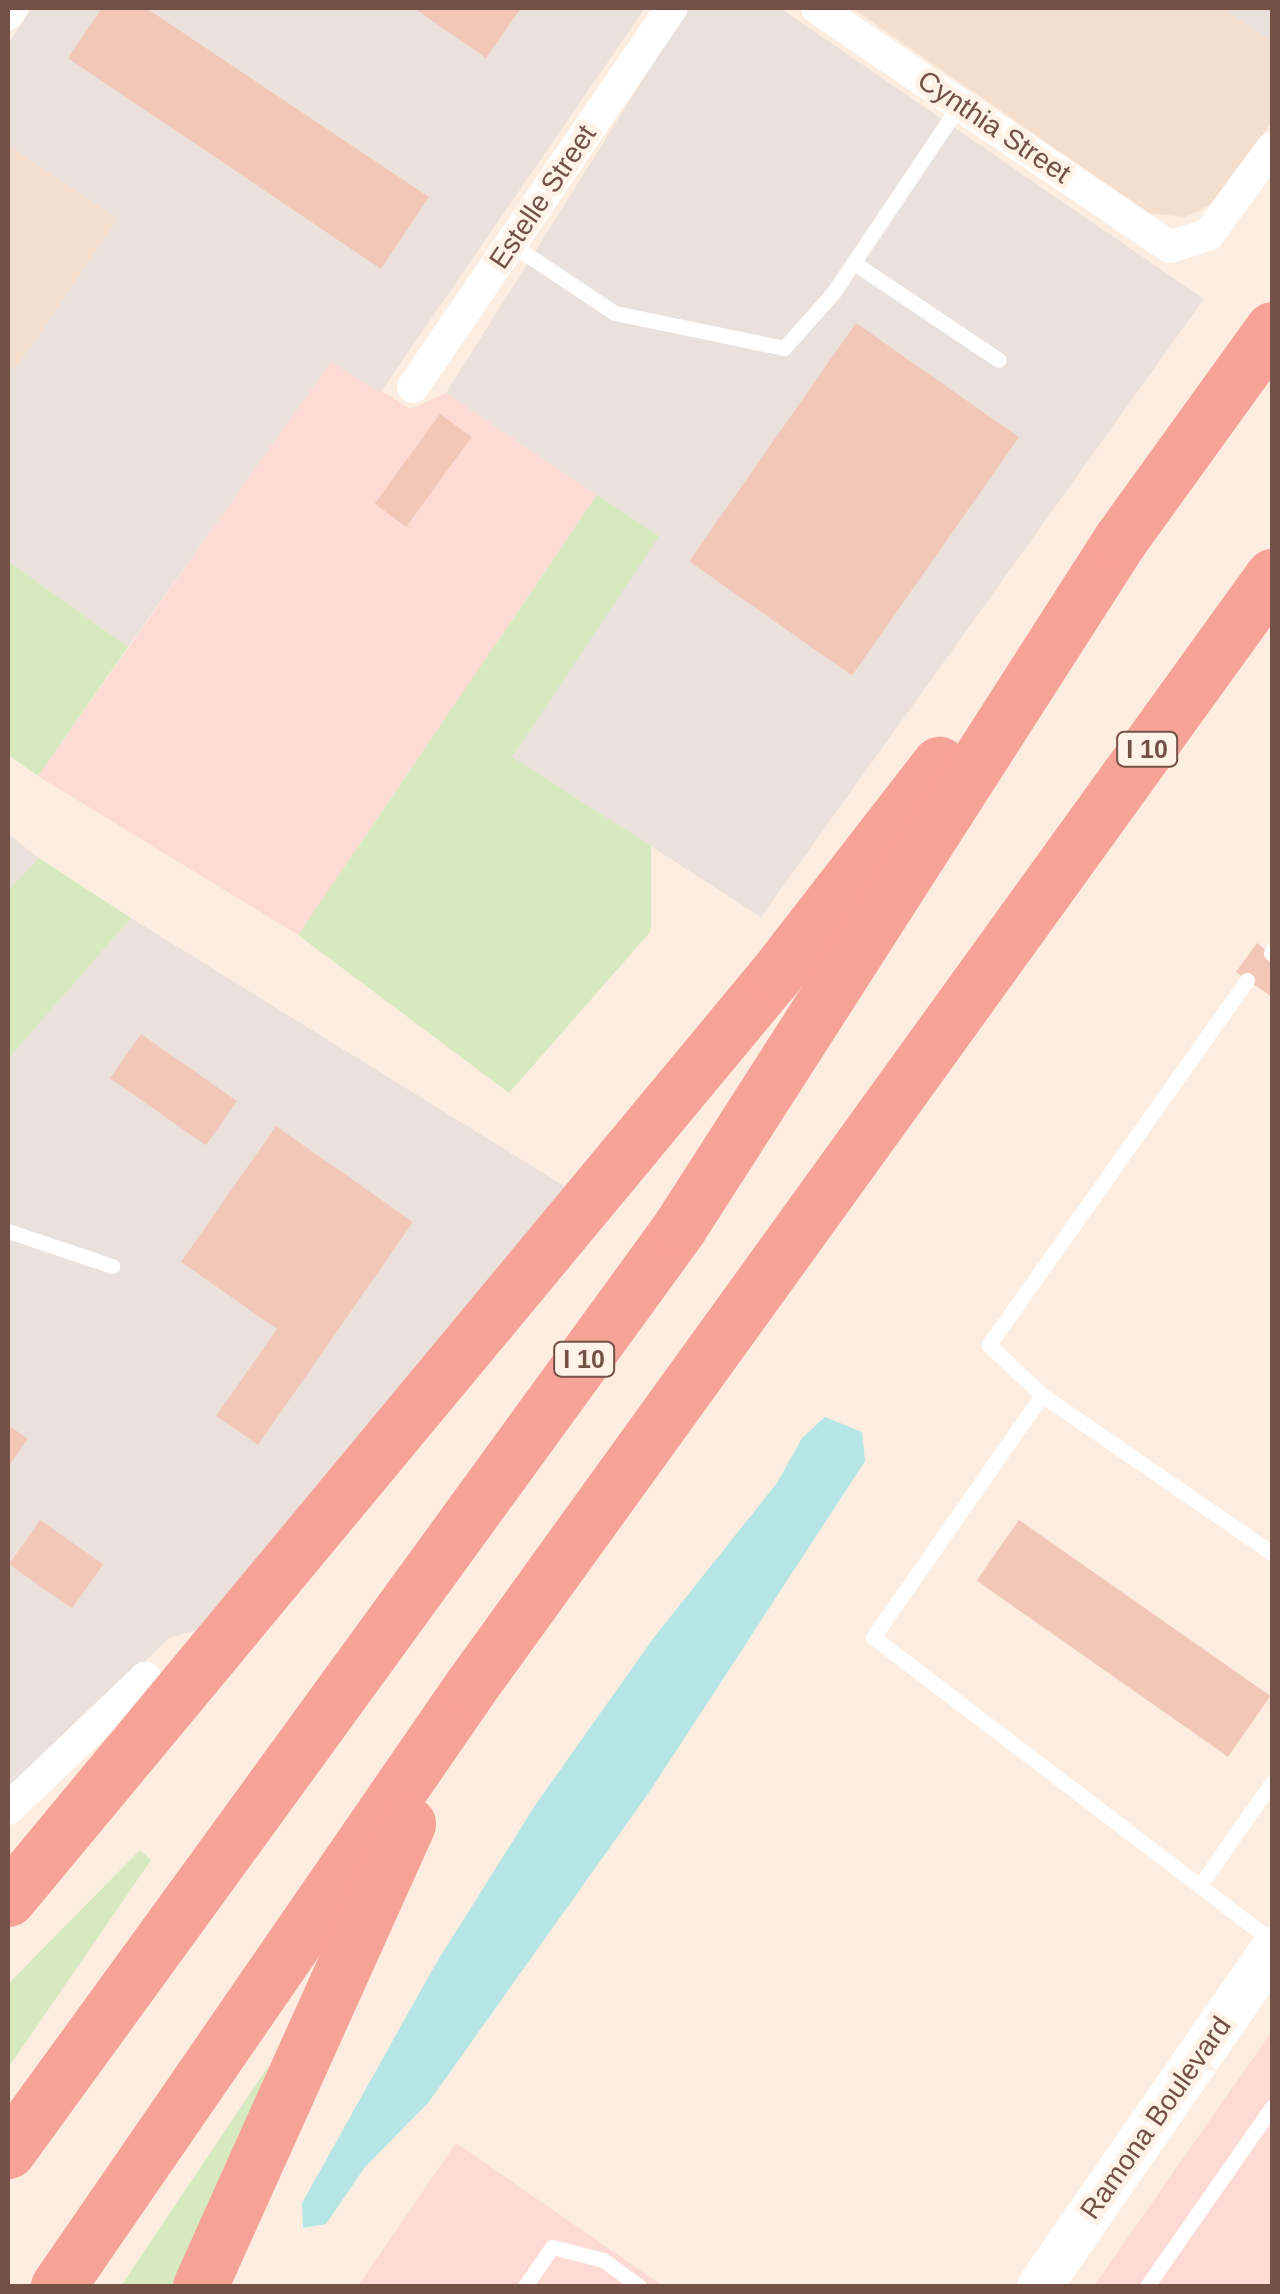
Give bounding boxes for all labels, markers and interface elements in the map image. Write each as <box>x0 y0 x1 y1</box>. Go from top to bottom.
street label: Cynthia Street <box>911 63 1077 191</box>
street label: Estelle Street <box>483 119 603 275</box>
road number: I 10 <box>1114 729 1180 769</box>
road number: I 10 <box>552 1339 616 1379</box>
street label: Ramona Boulevard <box>1073 2010 1239 2226</box>

